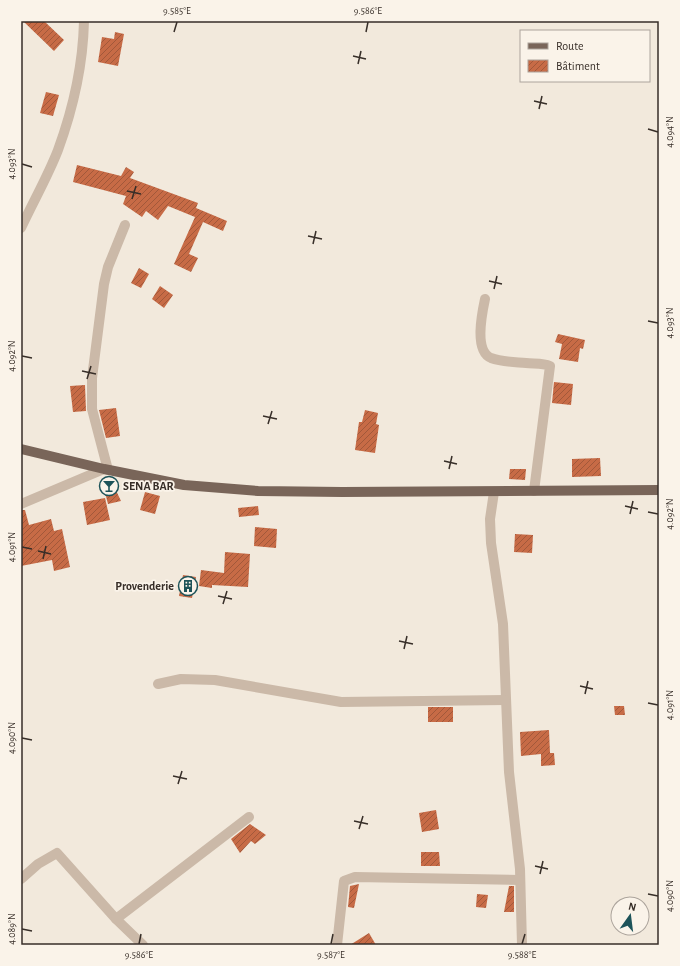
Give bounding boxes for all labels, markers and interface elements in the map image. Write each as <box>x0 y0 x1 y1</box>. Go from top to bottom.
text: 9.585°E <box>163 6 191 16</box>
text: 9.586°E <box>354 6 382 16</box>
legend <box>520 30 650 82</box>
text: Route <box>556 40 583 52</box>
text: Bâtiment <box>556 60 600 72</box>
text: 4.094°N <box>665 116 675 148</box>
text: 4.093°N <box>7 149 17 179</box>
text: 4.093°N <box>665 308 675 338</box>
text: 4.092°N <box>7 340 17 372</box>
bar icon: SENA BAR <box>98 475 120 497</box>
place label: SENA BAR <box>123 480 174 492</box>
text: 4.092°N <box>665 498 675 530</box>
text: 4.091°N <box>7 532 17 562</box>
building icon: Provenderie <box>177 575 199 597</box>
place label: Provenderie <box>115 580 174 592</box>
text: 4.091°N <box>665 690 675 720</box>
text: 4.090°N <box>7 722 17 754</box>
text: 4.090°N <box>665 880 675 912</box>
north arrow <box>610 896 650 936</box>
text: N <box>627 901 637 913</box>
text: 4.089°N <box>7 913 17 945</box>
text: 9.586°E <box>125 950 153 960</box>
text: 9.587°E <box>317 950 345 960</box>
text: 9.588°E <box>508 950 536 960</box>

